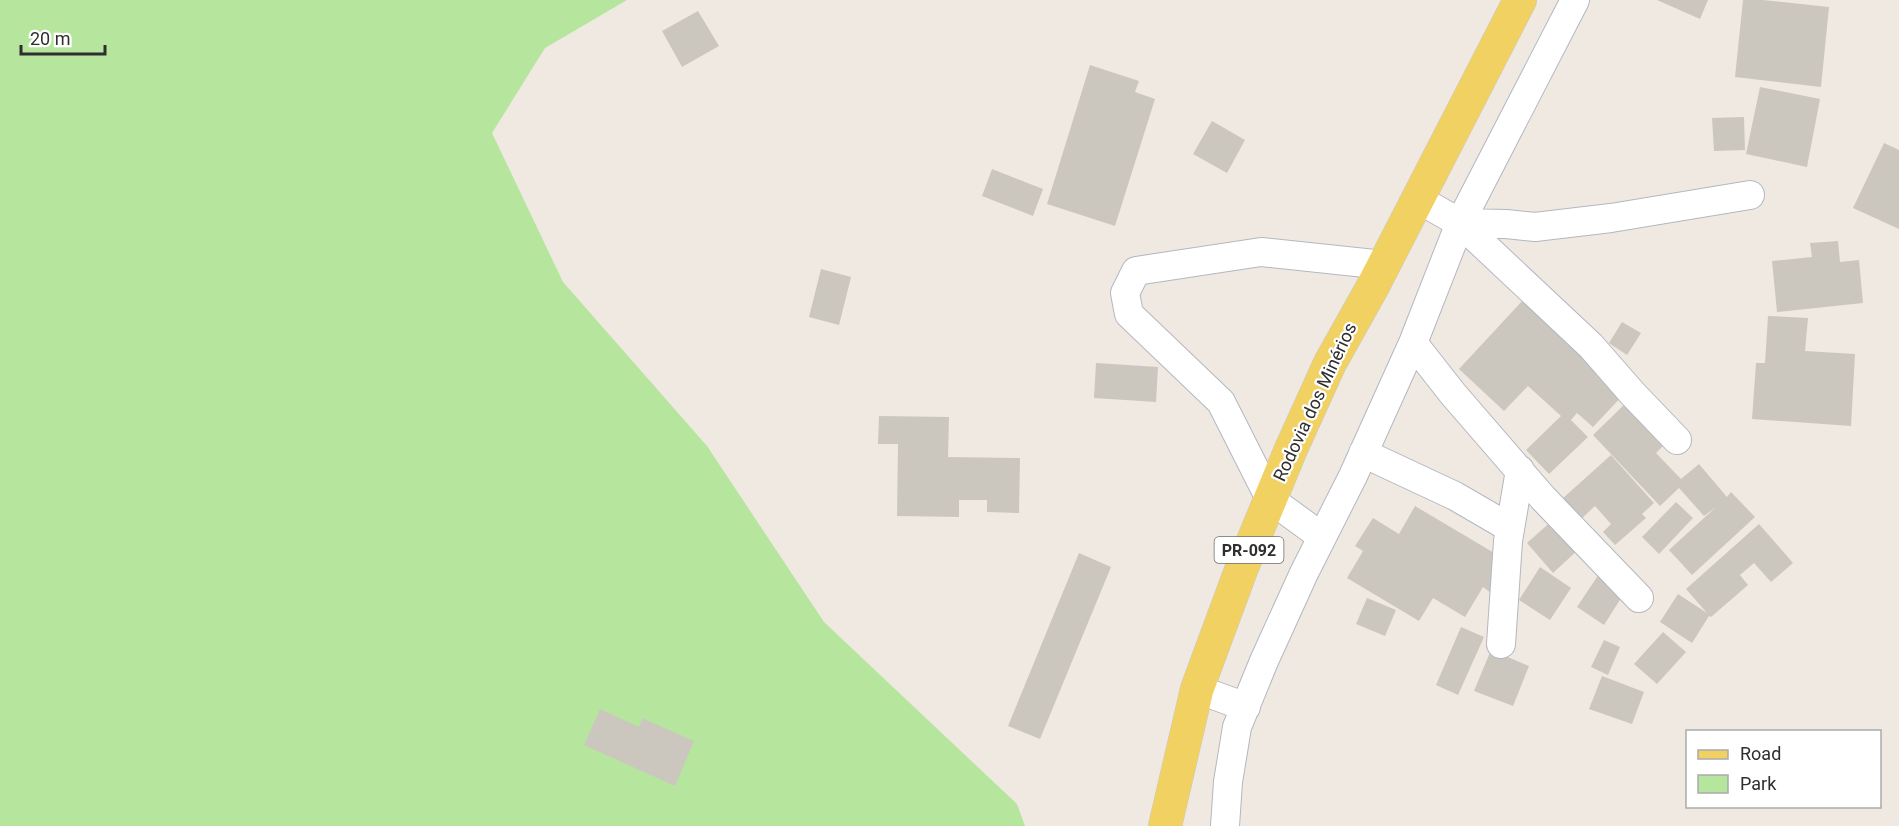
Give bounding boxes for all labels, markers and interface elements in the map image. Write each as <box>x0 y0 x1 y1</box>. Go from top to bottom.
scale bar <box>21 18 105 56</box>
text: 20 m <box>30 28 70 49</box>
street label: Rodovia dos Minérios <box>1269 319 1361 485</box>
road number: PR-092 <box>1214 537 1284 563</box>
legend <box>1686 730 1881 808</box>
text: Road <box>1740 743 1781 764</box>
text: Park <box>1740 773 1777 794</box>

